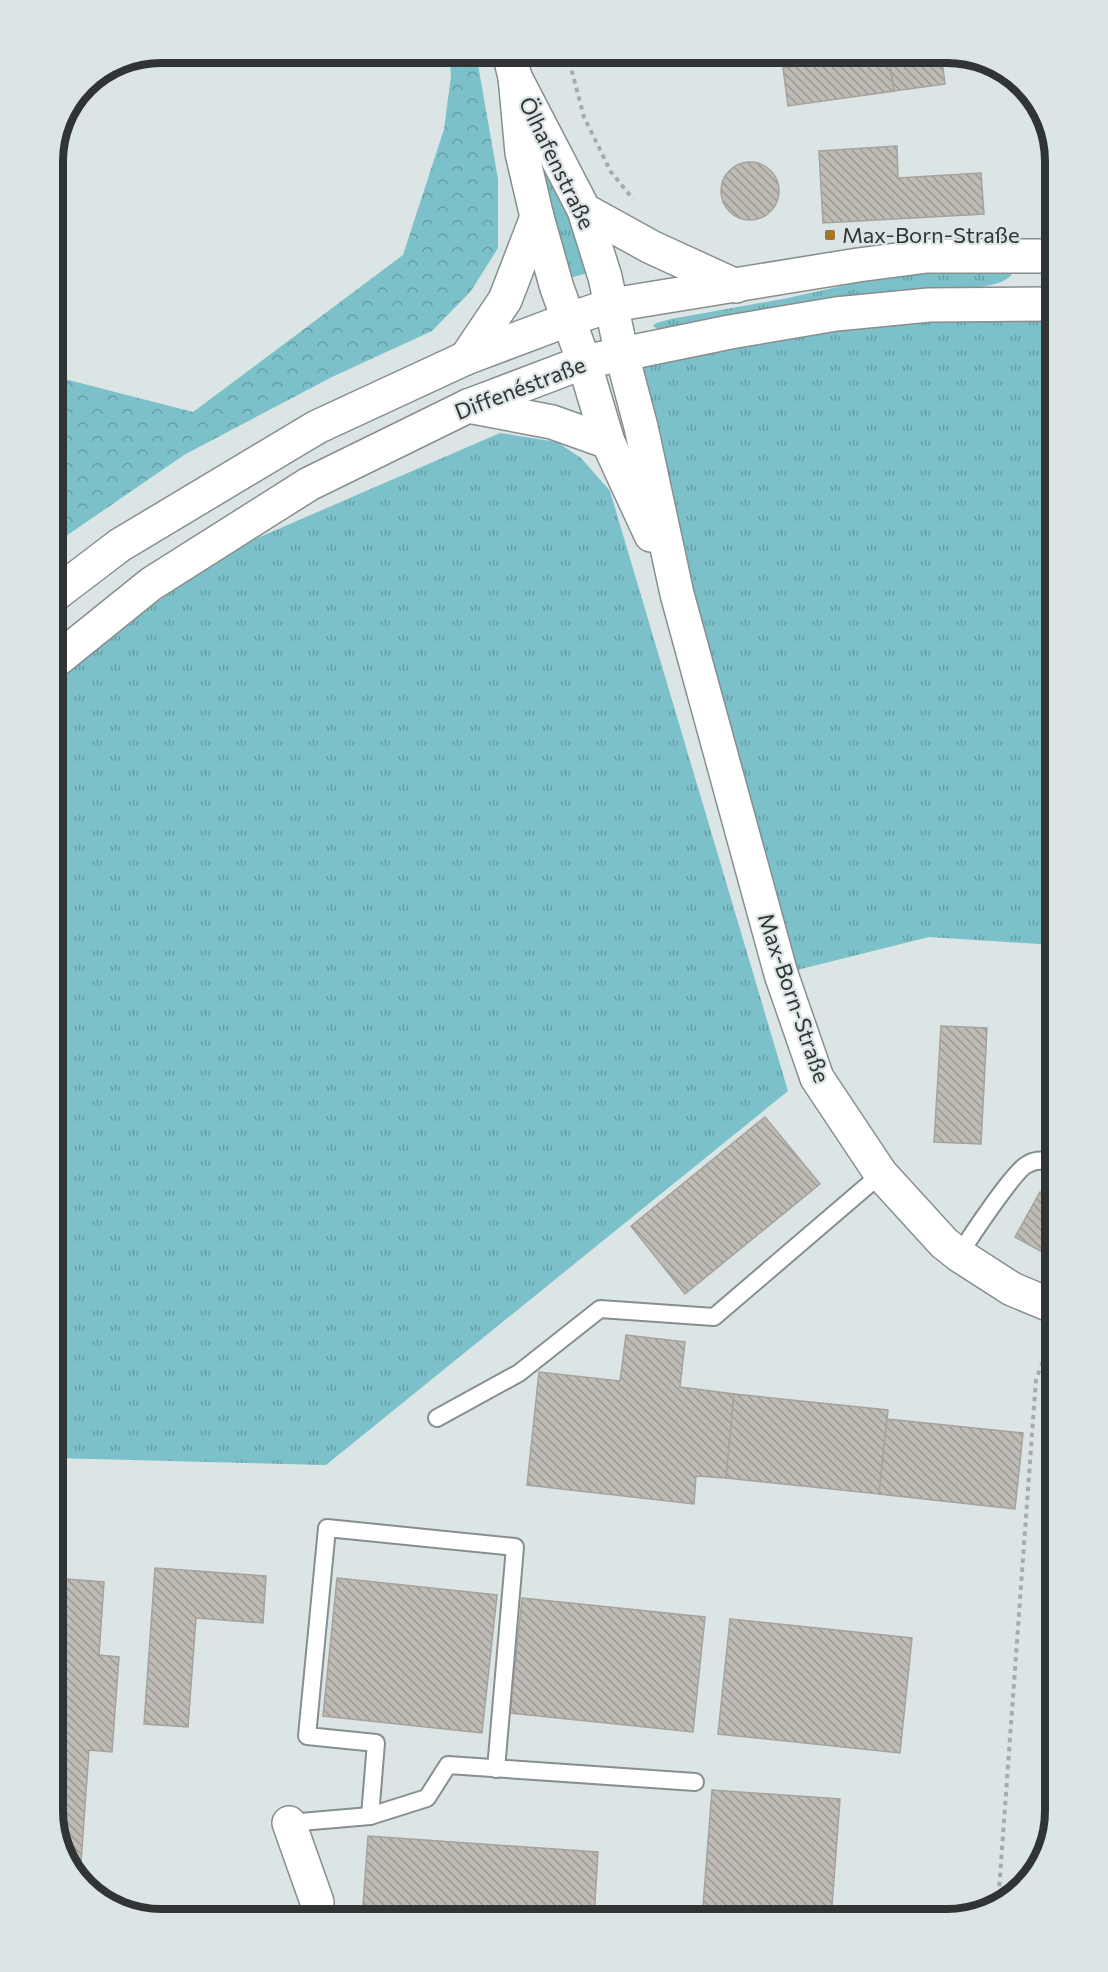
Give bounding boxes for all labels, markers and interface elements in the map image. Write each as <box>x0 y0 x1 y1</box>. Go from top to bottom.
street label: Ölhafenstraße <box>514 92 601 233</box>
place label: Max-Born-Straße <box>842 221 1020 248</box>
marker: Max-Born-Straße <box>823 228 837 242</box>
street label: Diffenéstraße <box>451 350 589 425</box>
street label: Max-Born-Straße <box>753 909 836 1086</box>

